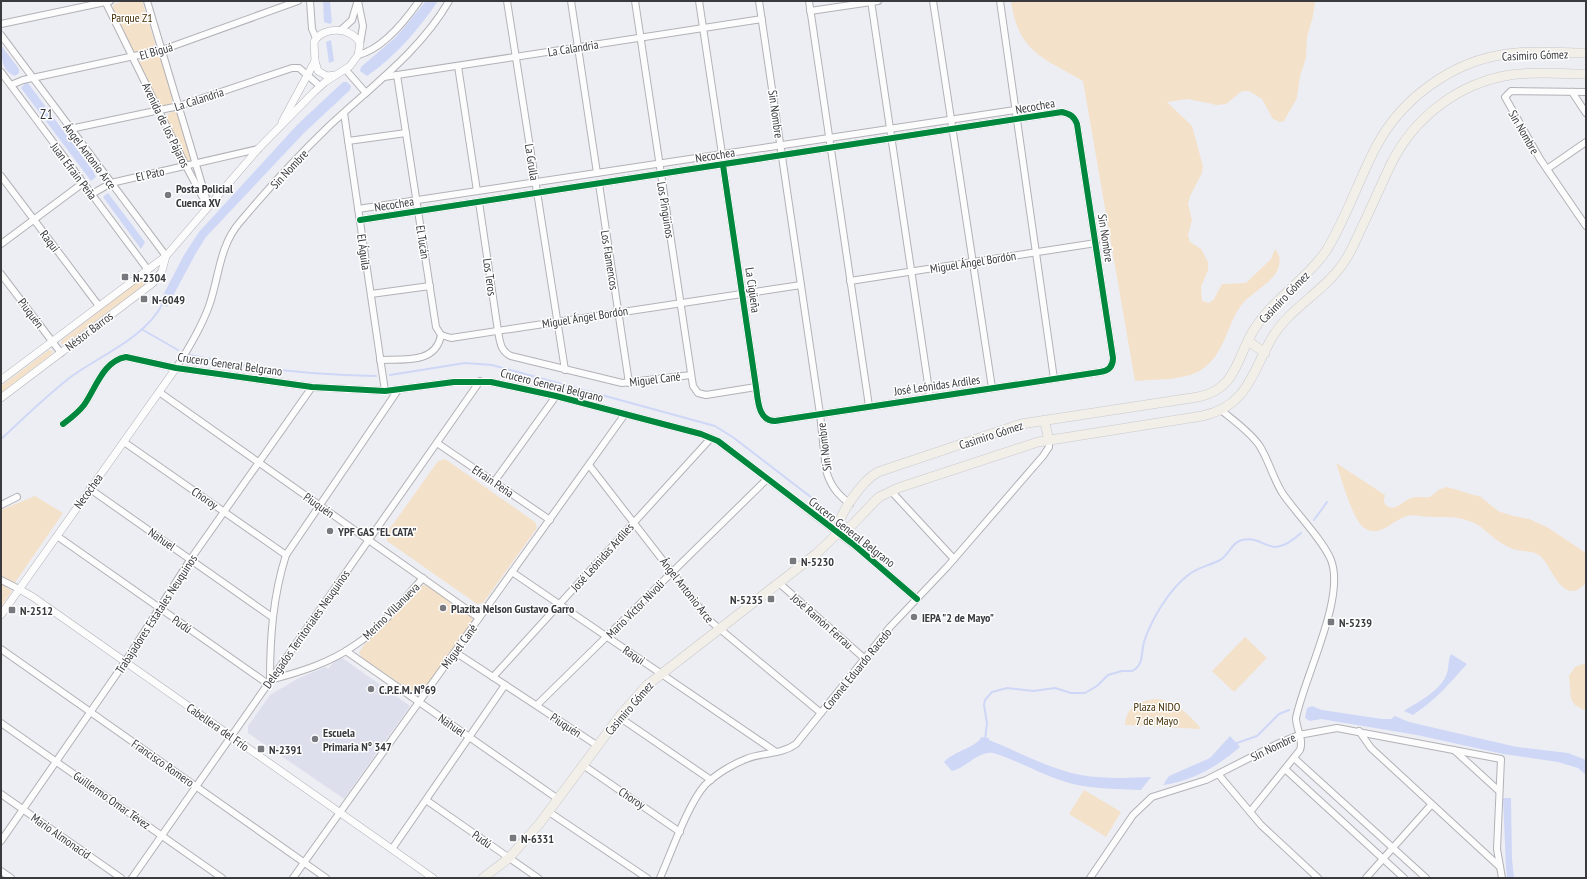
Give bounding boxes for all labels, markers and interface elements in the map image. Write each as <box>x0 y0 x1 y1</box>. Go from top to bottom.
park label: Parque Z1 <box>111 10 153 25</box>
street label: La Calandria <box>547 37 600 59</box>
street label: El Biguá <box>138 39 175 63</box>
street label: Casimiro Gómez <box>1502 46 1568 64</box>
street label: Avenida de los Pájaros <box>139 80 193 170</box>
street label: La Calandria <box>172 84 226 114</box>
street label: Sin Nombre <box>765 89 787 139</box>
street label: Necochea <box>1014 95 1056 117</box>
district label: Z1 <box>40 106 54 123</box>
street label: Sin Nombre <box>1505 107 1543 157</box>
street label: Ángel Antonio Arce <box>60 120 120 192</box>
street label: Juan Efraín Peña <box>47 139 100 203</box>
street label: La Grulla <box>522 143 542 182</box>
street label: Necochea <box>694 144 736 166</box>
street label: Sin Nombre <box>267 146 311 192</box>
street label: El Pato <box>134 163 166 185</box>
place label: Posta Policial Cuenca XV <box>176 181 233 210</box>
street label: Los Pingüinos <box>654 181 678 239</box>
marker: Posta Policial Cuenca XV <box>163 190 173 200</box>
street label: Necochea <box>373 193 415 215</box>
street label: Sin Nombre <box>1095 213 1117 263</box>
street label: El Tucán <box>413 224 433 260</box>
street label: Raqui <box>37 227 63 255</box>
street label: Los Flamencos <box>598 229 622 291</box>
street label: El Águila <box>354 233 374 271</box>
street label: Miguel Ángel Bordón <box>929 248 1017 276</box>
street label: Los Teros <box>480 257 500 297</box>
street label: La Cigüeña <box>742 266 764 314</box>
street label: Casimiro Gómez <box>1256 268 1312 326</box>
place label: N-2304 <box>133 270 166 285</box>
marker: N-2304 <box>120 272 130 282</box>
place label: N-6049 <box>152 292 185 307</box>
marker: N-6049 <box>139 294 149 304</box>
street label: Piuquén <box>15 295 47 331</box>
street label: Miguel Ángel Bordón <box>541 303 629 331</box>
street label: Néstor Barros <box>62 308 116 354</box>
street label: Crucero General Belgrano <box>177 349 283 379</box>
street label: Crucero General Belgrano <box>499 365 605 405</box>
street label: Miguel Cané <box>629 368 681 390</box>
street label: José Leónidas Ardiles <box>892 372 981 399</box>
street label: Casimiro Gómez <box>957 418 1025 452</box>
street label: Sin Nombre <box>814 422 834 472</box>
street label: Efrain Peña <box>469 462 517 500</box>
street label: Necochea <box>70 470 106 512</box>
street label: Choroy <box>189 484 222 513</box>
street label: Piuquén <box>301 489 337 521</box>
street label: Crucero General Belgrano <box>806 494 898 570</box>
street label: José Leónidas Ardiles <box>567 520 637 595</box>
street label: Nahuel <box>146 524 179 554</box>
place label: YPF GAS "EL CATA" <box>337 524 416 539</box>
marker: YPF GAS "EL CATA" <box>325 526 335 536</box>
street label: Trabajadores Estatales Neuquinos <box>112 552 200 676</box>
street label: Ángel Antonio Arce <box>657 554 717 626</box>
place label: N-5230 <box>801 554 834 569</box>
marker: N-5230 <box>788 556 798 566</box>
street label: Delegados Territoriales Neuquinos <box>259 567 353 691</box>
street label: Mario Víctor Nívoli <box>603 577 667 641</box>
street label: Merino Villanueva <box>359 579 423 643</box>
street label: José Ramón Ferrau <box>787 589 856 652</box>
place label: N-5235 <box>730 592 763 607</box>
marker: N-5235 <box>766 594 776 604</box>
place label: Plazita Nelson Gustavo Garro <box>451 601 575 616</box>
place label: N-2512 <box>20 603 53 618</box>
marker: Plazita Nelson Gustavo Garro <box>438 603 448 613</box>
marker: N-2512 <box>7 605 17 615</box>
place label: IEPA "2 de Mayo" <box>922 610 994 625</box>
street label: Pudú <box>169 612 195 636</box>
marker: IEPA "2 de Mayo" <box>909 612 919 622</box>
place label: N-5239 <box>1339 615 1372 630</box>
marker: N-5239 <box>1326 617 1336 627</box>
street label: Miguel Cané <box>438 621 480 671</box>
street label: Coronel Eduardo Racedo <box>819 625 895 713</box>
street label: Raqui <box>620 642 648 668</box>
street label: Casimiro Gómez <box>602 678 656 738</box>
place label: C.P.E.M. Nº69 <box>379 682 436 697</box>
marker: C.P.E.M. Nº69 <box>366 684 376 694</box>
park label: Plaza NIDO 7 de Mayo <box>1134 699 1181 728</box>
street label: Cabellera del Frío <box>184 700 252 754</box>
street label: Piuquén <box>548 709 584 741</box>
street label: Nahuel <box>436 710 469 740</box>
place label: Escuela Primaria N° 347 <box>323 725 392 754</box>
street label: Sin Nombre <box>1248 730 1298 764</box>
marker: Escuela Primaria N° 347 <box>310 734 320 744</box>
street label: Francisco Romero <box>129 736 197 790</box>
place label: N-2391 <box>269 742 302 757</box>
marker: N-2391 <box>256 744 266 754</box>
street label: Guillermo Omar Tévez <box>71 768 153 832</box>
street label: Choroy <box>616 784 649 813</box>
street label: Mario Almonacid <box>28 810 94 862</box>
street label: Pudú <box>469 827 495 851</box>
place label: N-6331 <box>521 831 554 846</box>
marker: N-6331 <box>508 833 518 843</box>

